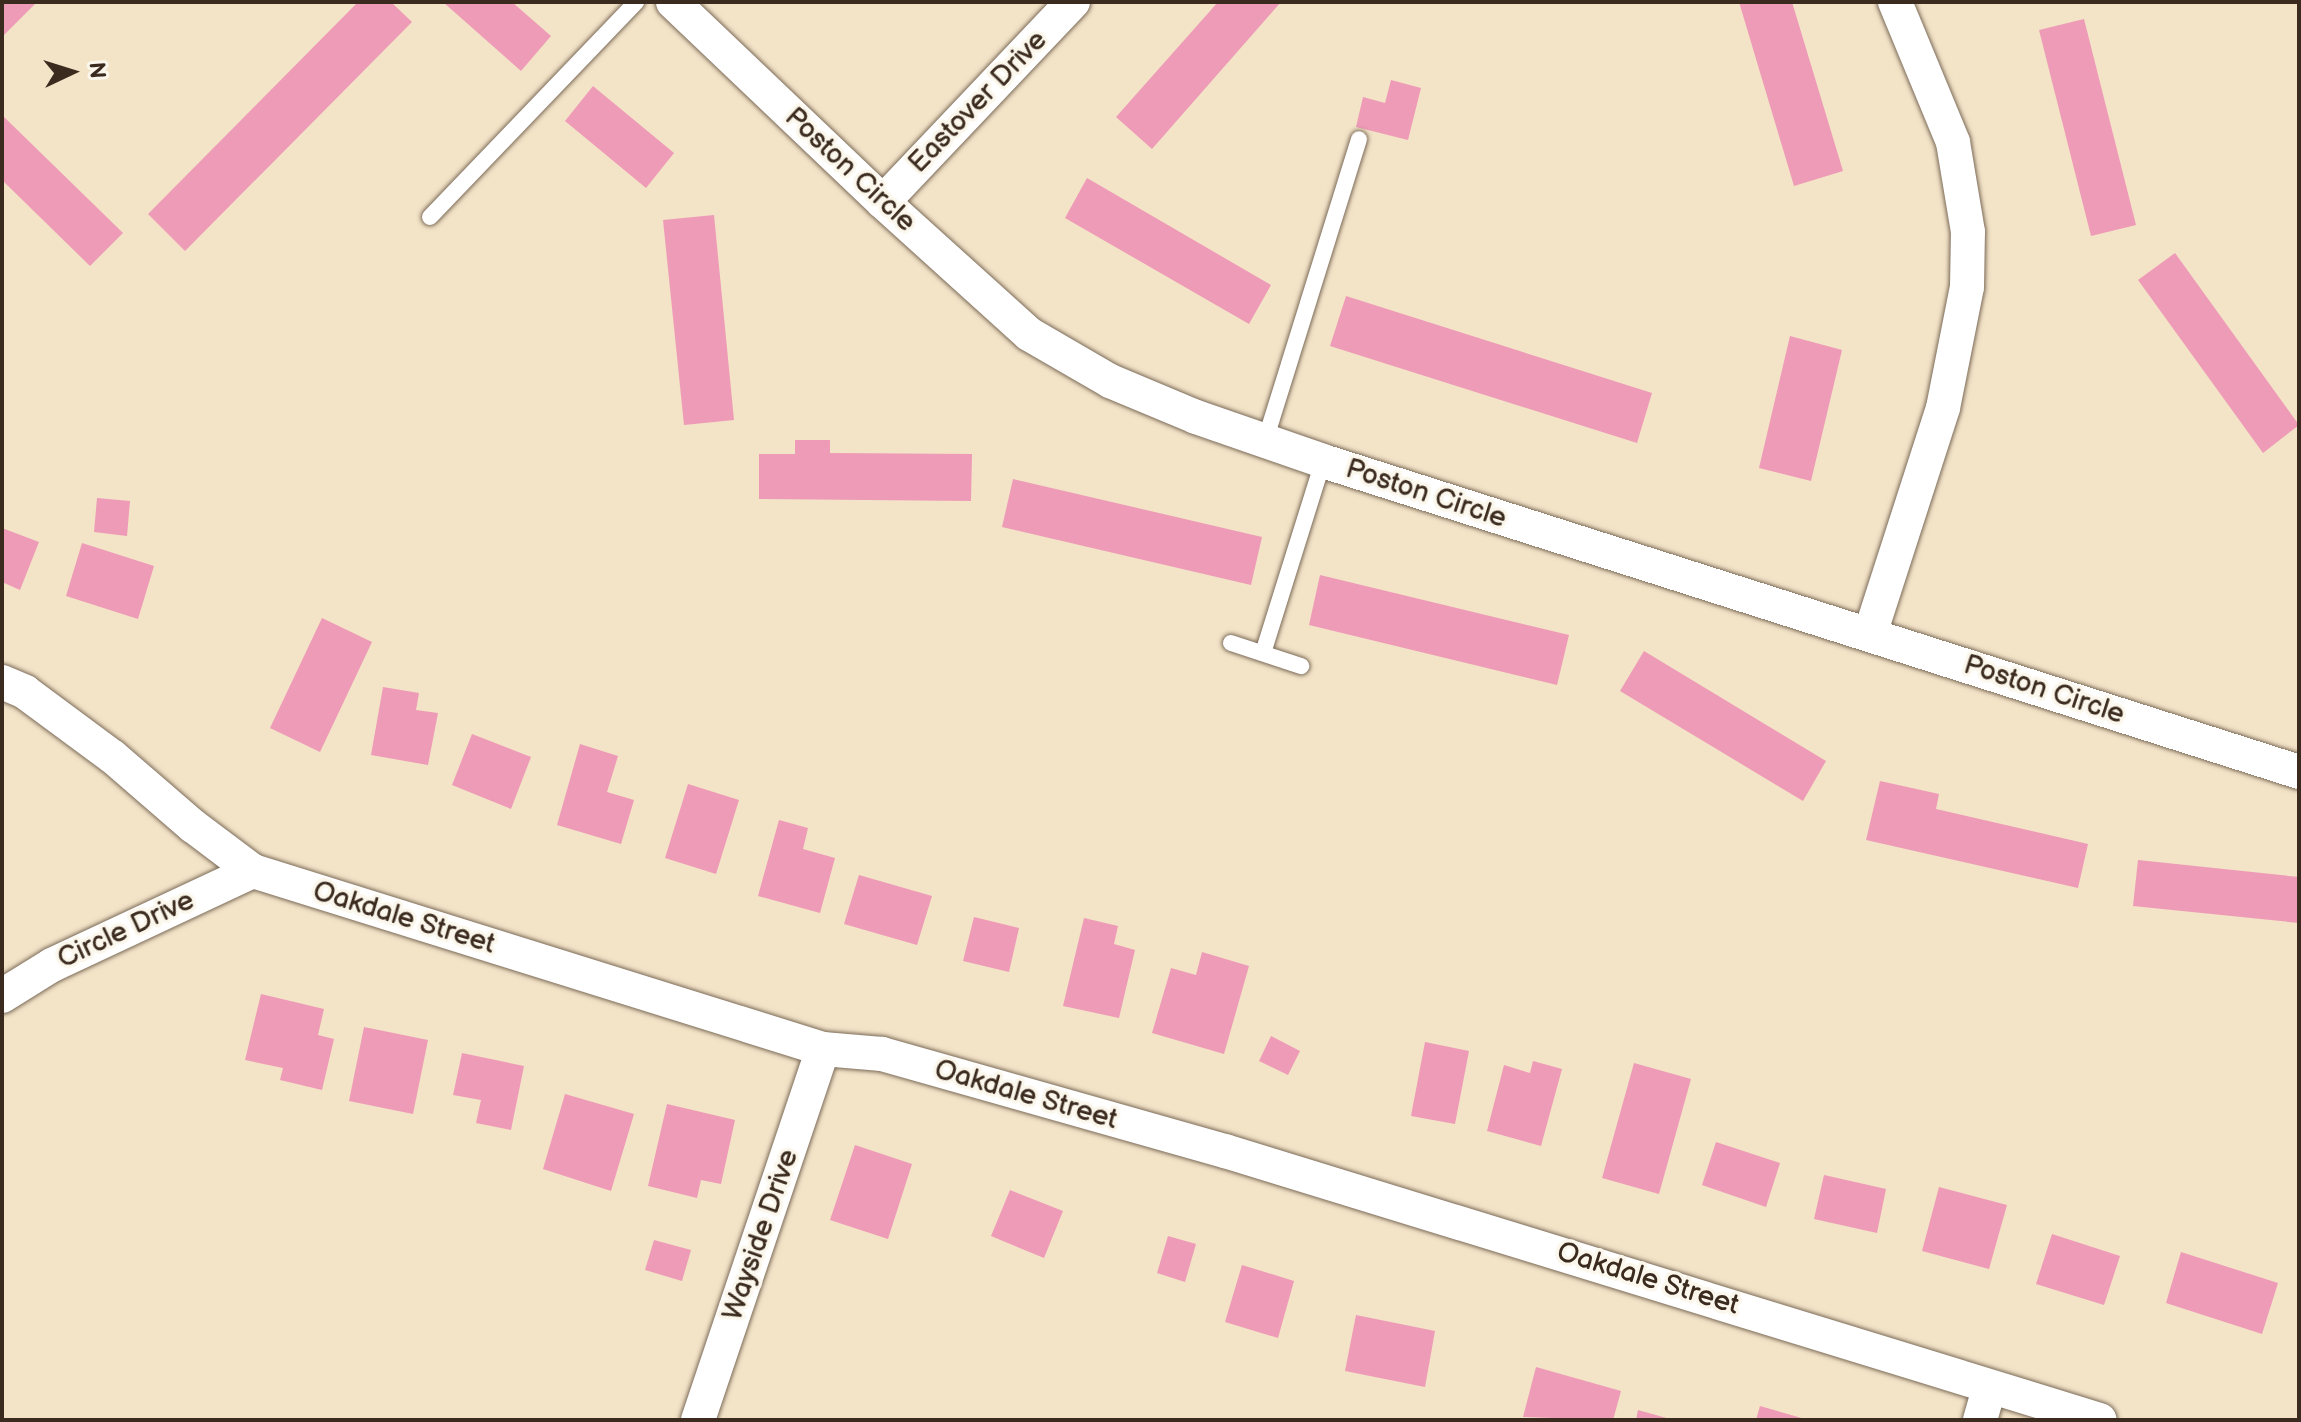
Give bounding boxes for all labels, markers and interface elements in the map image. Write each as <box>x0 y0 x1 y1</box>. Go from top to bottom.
street label: Eastover Drive <box>902 24 1054 180</box>
north arrow <box>32 32 112 112</box>
text: N <box>82 61 110 79</box>
street label: Poston Circle <box>778 101 922 239</box>
street label: Poston Circle <box>1341 452 1511 536</box>
street label: Poston Circle <box>1959 648 2129 732</box>
street label: Oakdale Street <box>309 874 499 962</box>
street label: Circle Drive <box>52 884 200 976</box>
street label: Oakdale Street <box>931 1053 1121 1137</box>
street label: Wayside Drive <box>716 1145 806 1325</box>
street label: Oakdale Street <box>1553 1235 1743 1323</box>

